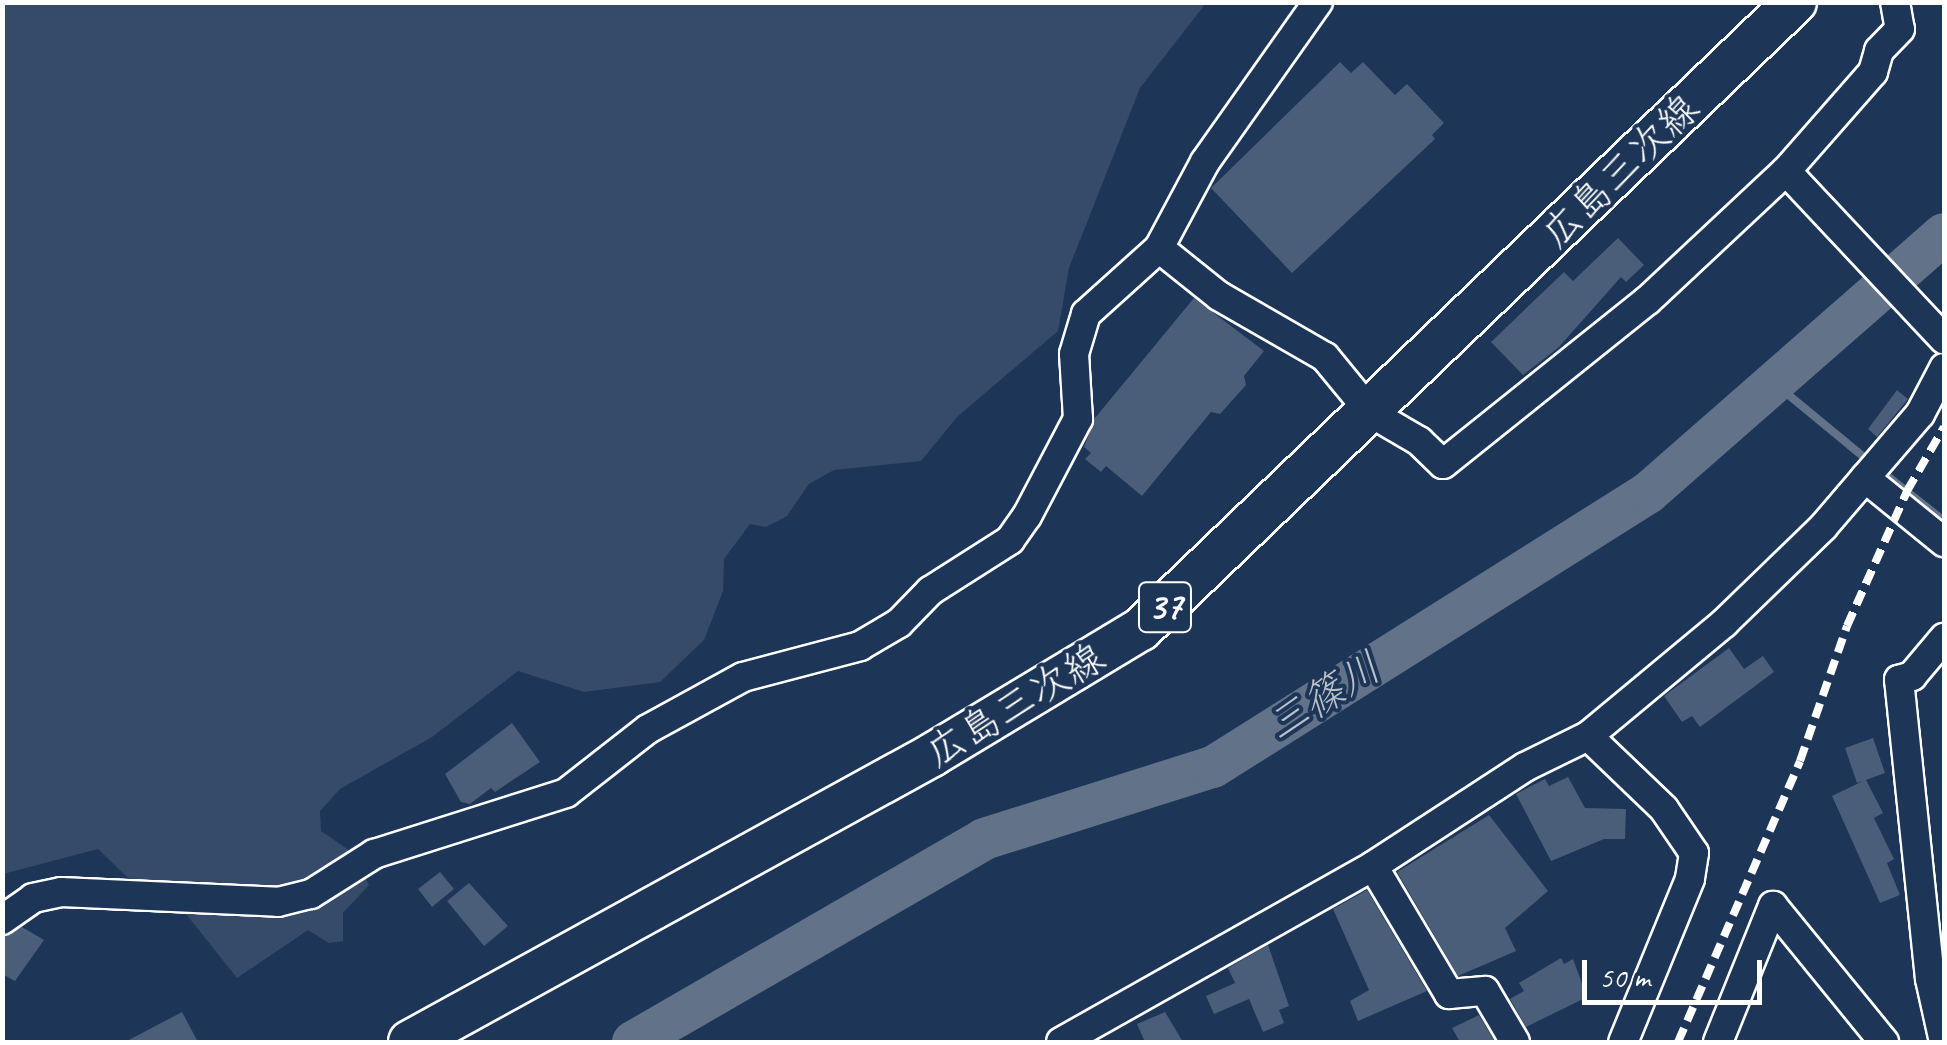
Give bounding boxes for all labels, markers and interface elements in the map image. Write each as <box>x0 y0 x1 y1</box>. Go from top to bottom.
street label: 広島三次線 <box>1531 84 1709 258</box>
road number: 37 <box>1138 574 1192 640</box>
street label: 広島三次線 <box>917 633 1113 777</box>
water label: 三篠川 <box>1257 642 1391 752</box>
scale bar <box>1587 940 1767 1002</box>
text: 50 m <box>1599 958 1650 996</box>

